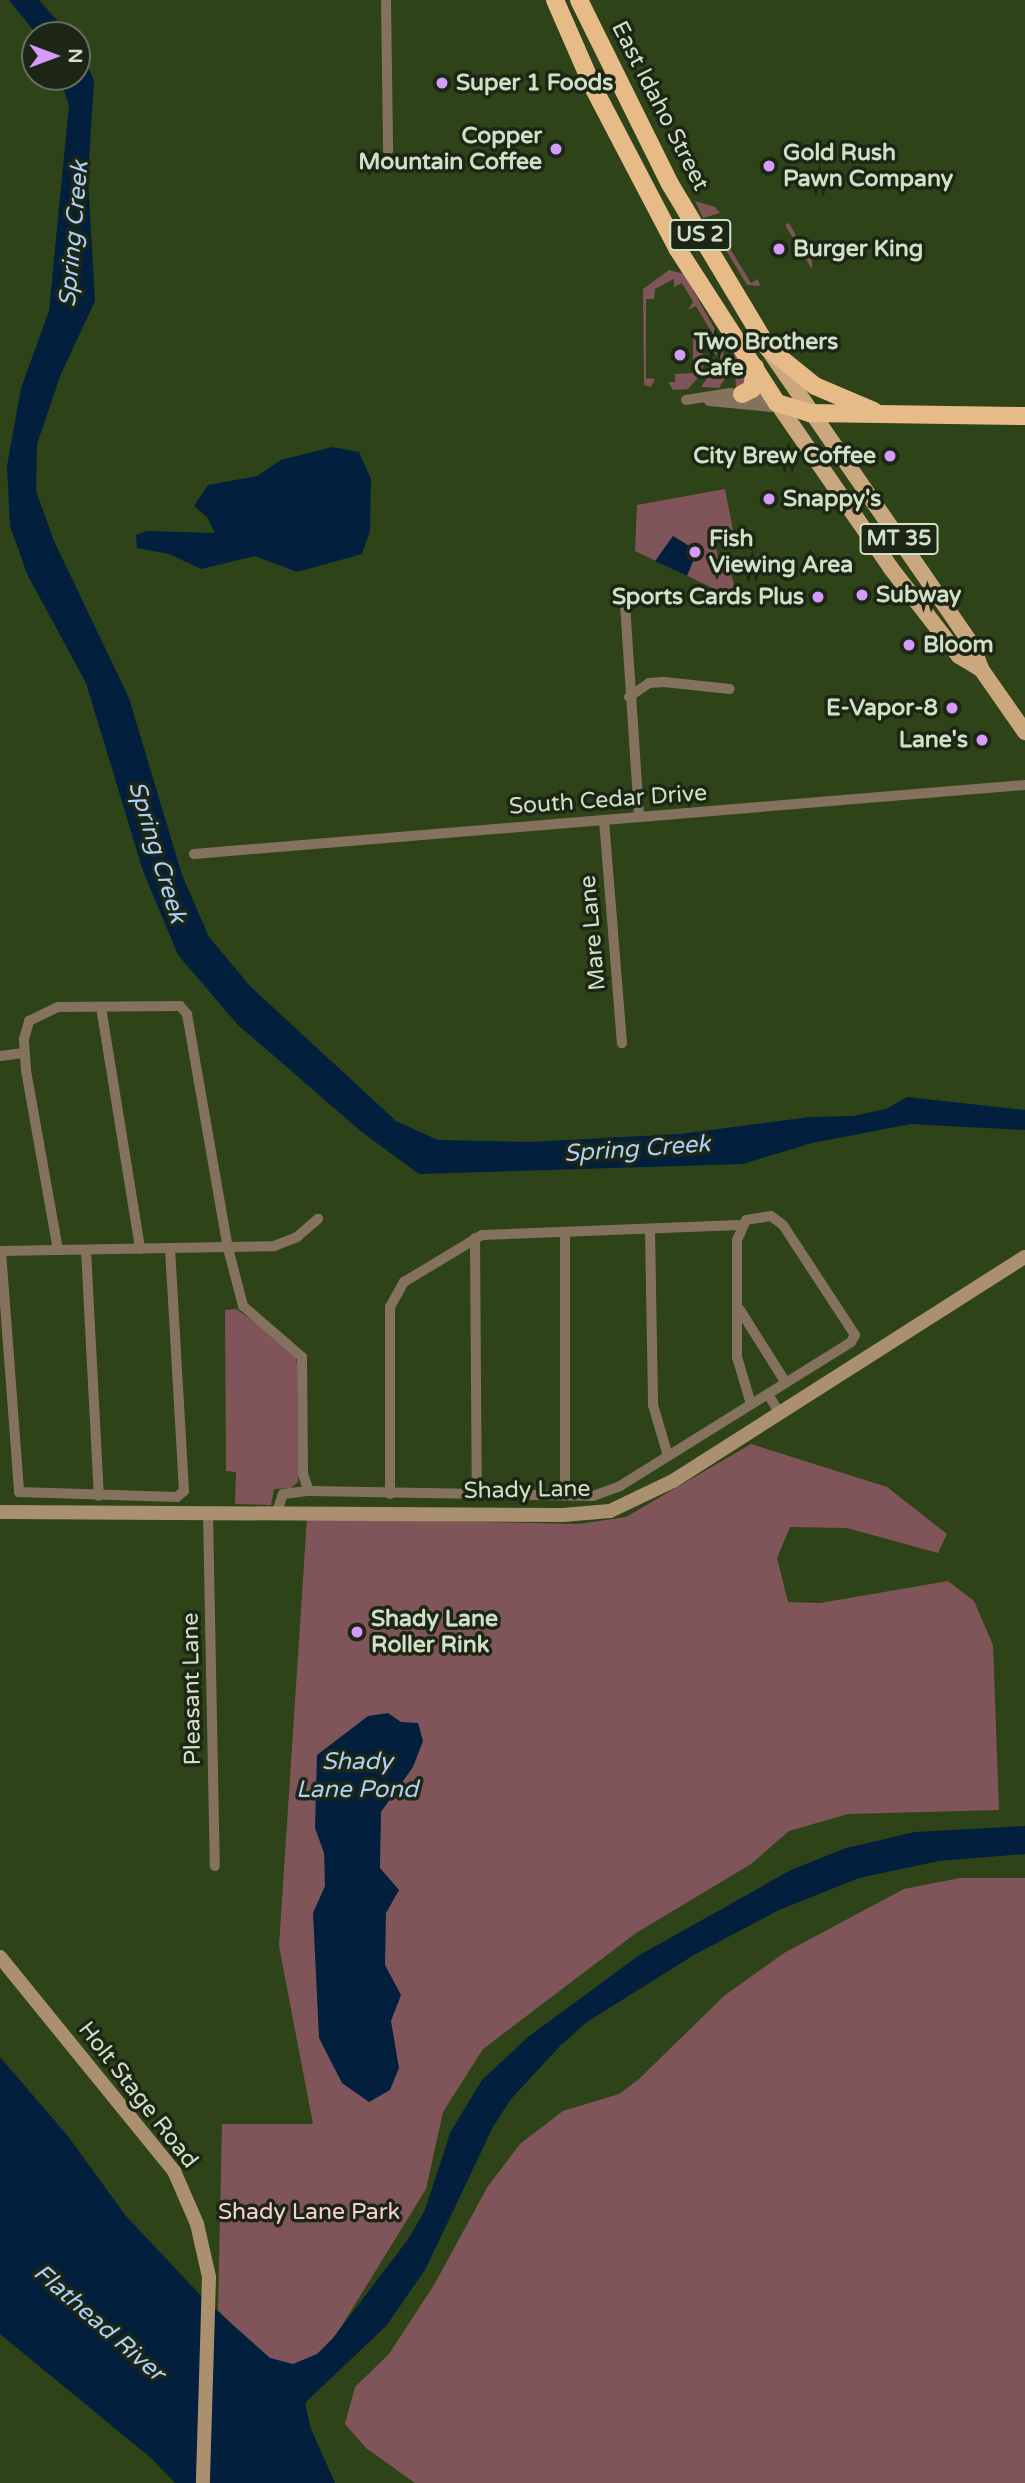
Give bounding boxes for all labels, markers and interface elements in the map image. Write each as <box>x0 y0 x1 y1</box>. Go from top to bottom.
street label: East Idaho Street <box>605 17 715 195</box>
north arrow <box>21 21 91 91</box>
text: N <box>64 48 86 64</box>
place label: Super 1 Foods <box>456 69 613 97</box>
marker: Super 1 Foods <box>434 75 450 91</box>
place label: Copper Mountain Coffee <box>358 122 542 176</box>
place label: Gold Rush Pawn Company <box>783 139 953 193</box>
marker: Copper Mountain Coffee <box>548 141 564 157</box>
marker: Gold Rush Pawn Company <box>761 158 777 174</box>
water label: Spring Creek <box>53 160 95 308</box>
road number: US 2 <box>668 218 732 252</box>
place label: Burger King <box>793 235 923 263</box>
marker: Burger King <box>771 241 787 257</box>
place label: Two Brothers Cafe <box>694 328 838 382</box>
marker: Two Brothers Cafe <box>672 347 688 363</box>
place label: City Brew Coffee <box>693 442 876 470</box>
marker: City Brew Coffee <box>882 448 898 464</box>
place label: Snappy's <box>783 485 881 513</box>
marker: Snappy's <box>761 491 777 507</box>
road number: MT 35 <box>859 522 939 556</box>
place label: Fish Viewing Area <box>709 525 853 579</box>
marker: Fish Viewing Area <box>687 544 703 560</box>
place label: Subway <box>876 581 961 609</box>
place label: Sports Cards Plus <box>612 583 804 611</box>
marker: Subway <box>854 587 870 603</box>
marker: Sports Cards Plus <box>810 589 826 605</box>
place label: Bloom <box>923 631 994 659</box>
marker: Bloom <box>901 637 917 653</box>
place label: E-Vapor-8 <box>826 694 938 722</box>
marker: E-Vapor-8 <box>944 700 960 716</box>
place label: Lane's <box>899 726 968 754</box>
marker: Lane's <box>974 732 990 748</box>
water label: Spring Creek <box>122 778 192 926</box>
street label: South Cedar Drive <box>508 779 708 821</box>
street label: Mare Lane <box>574 874 612 992</box>
water label: Spring Creek <box>563 1130 711 1168</box>
street label: Shady Lane <box>463 1475 591 1505</box>
place label: Shady Lane Roller Rink <box>371 1605 498 1659</box>
street label: Pleasant Lane <box>177 1612 207 1766</box>
marker: Shady Lane Roller Rink <box>349 1624 365 1640</box>
water label: Shady Lane Pond <box>296 1748 418 1804</box>
street label: Holt Stage Road <box>72 2016 204 2174</box>
park label: Shady Lane Park <box>218 2198 400 2226</box>
water label: Flathead River <box>28 2258 170 2388</box>

